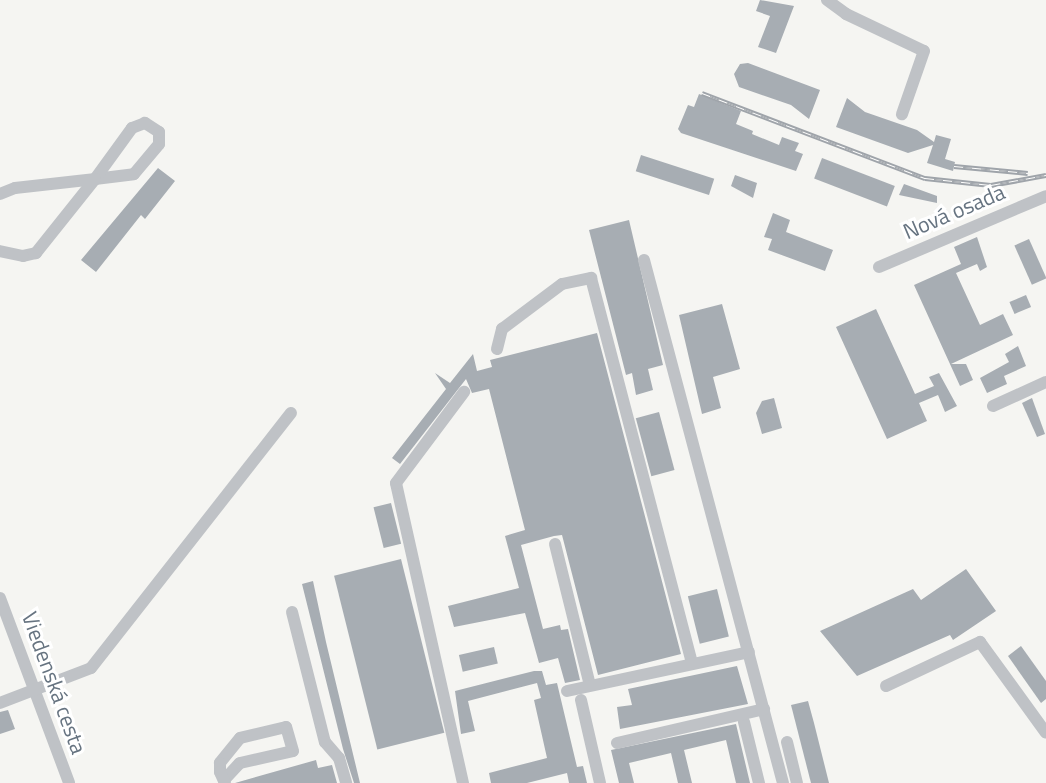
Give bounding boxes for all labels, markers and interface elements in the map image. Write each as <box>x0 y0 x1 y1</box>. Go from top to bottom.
street label: Nová osada <box>899 179 1009 245</box>
street label: Viedenská cesta <box>16 608 92 758</box>

